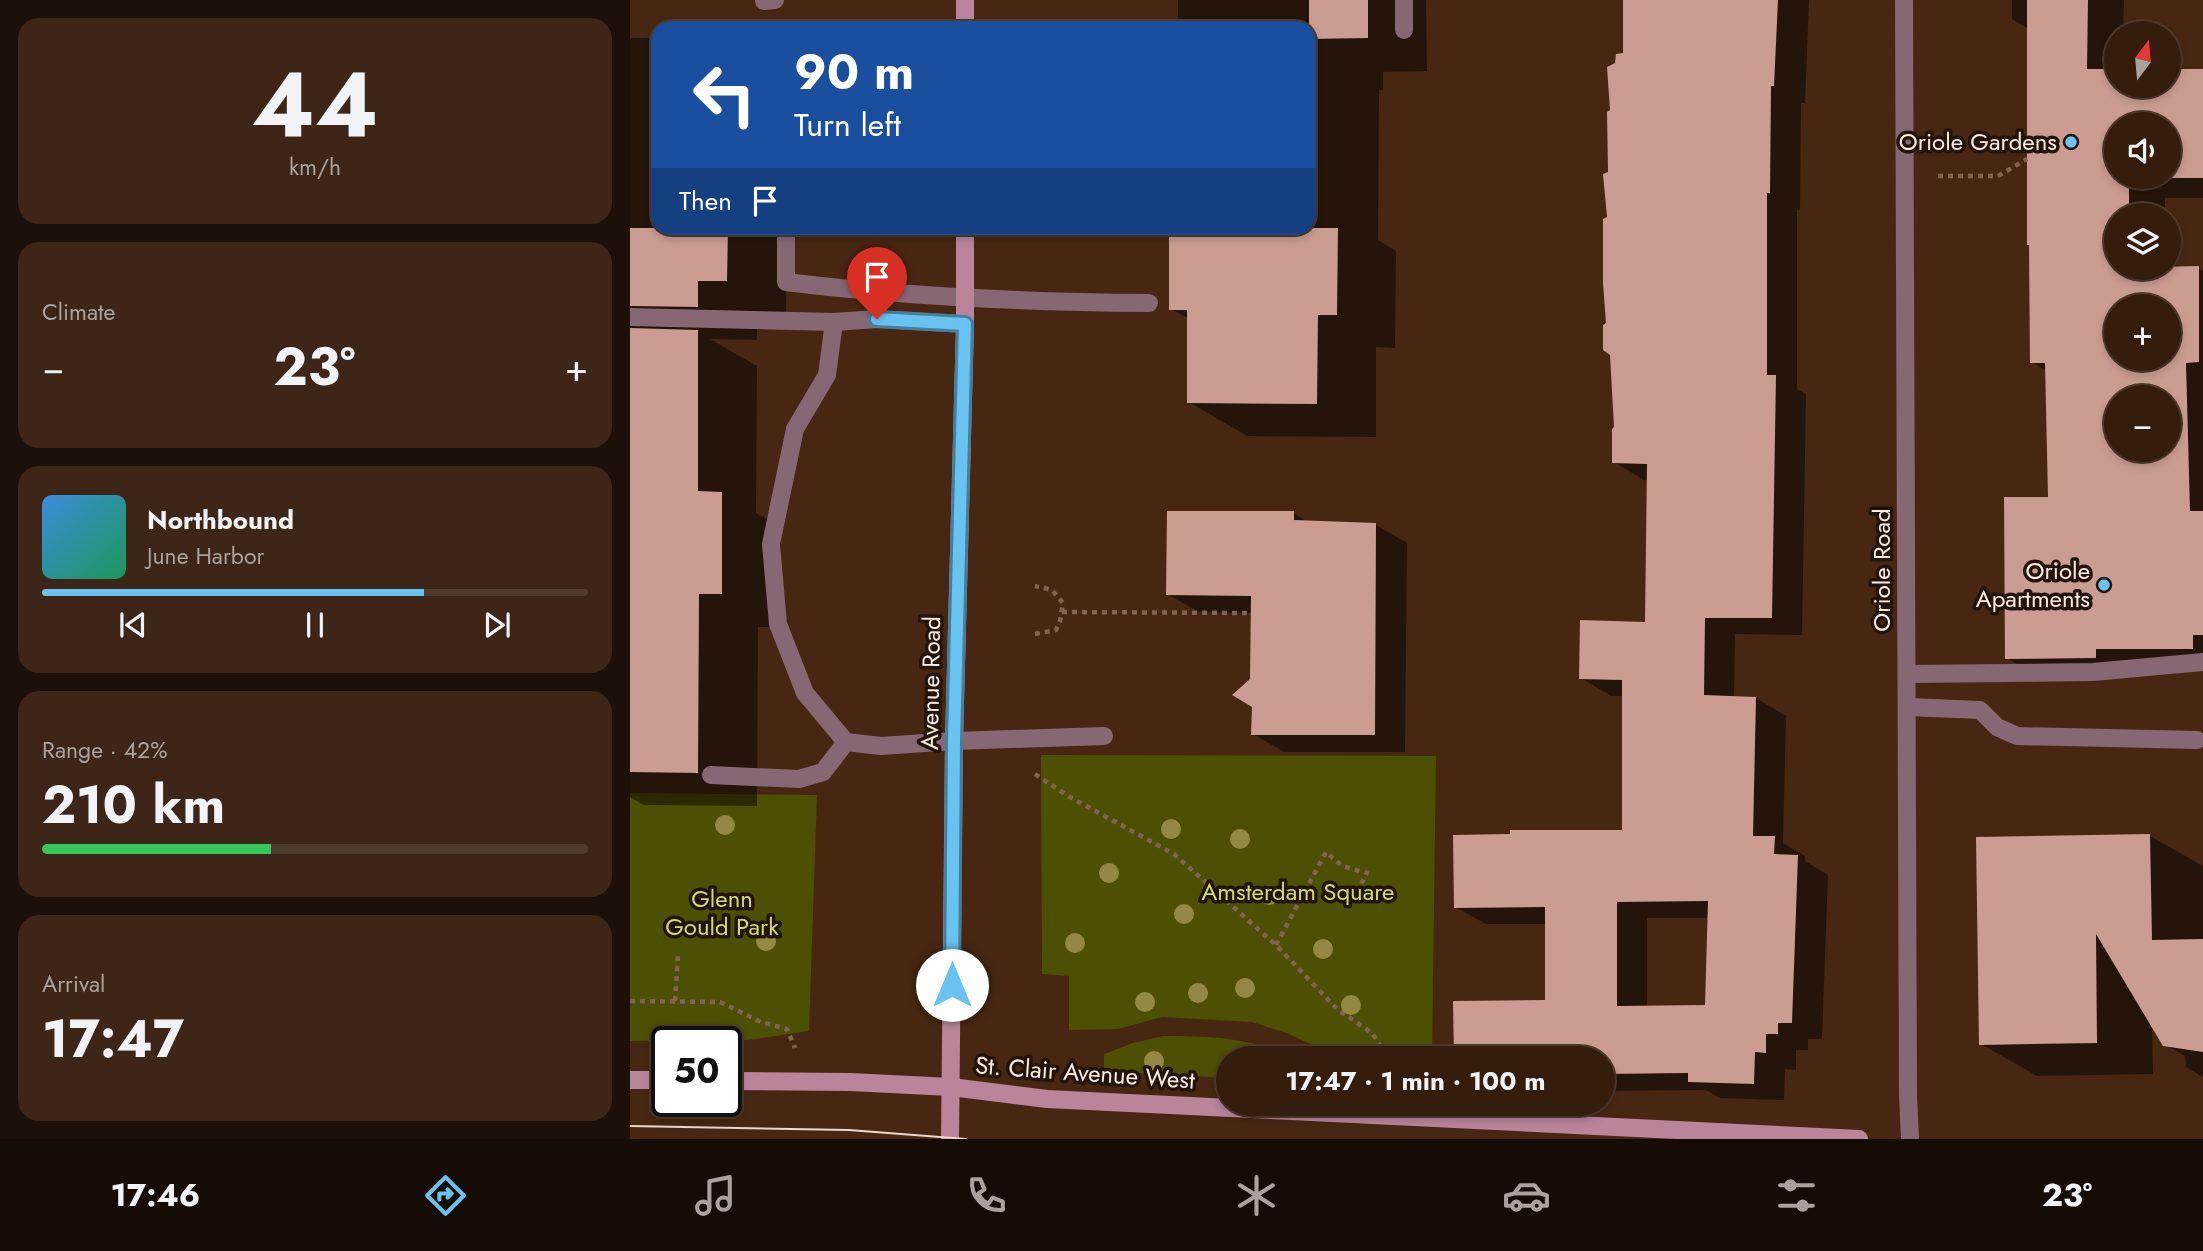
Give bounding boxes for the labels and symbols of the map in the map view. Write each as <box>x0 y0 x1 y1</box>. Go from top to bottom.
north arrow <box>2104 21 2180 98</box>
place label: Oriole Gardens <box>1899 124 2057 159</box>
marker: Oriole Gardens <box>2063 134 2079 150</box>
pin <box>847 247 907 319</box>
street label: Oriole Road <box>1864 508 1899 632</box>
place label: Oriole Apartments <box>1976 553 2090 616</box>
marker: Oriole Apartments <box>2096 577 2112 593</box>
street label: Avenue Road <box>912 616 949 750</box>
park label: Amsterdam Square <box>1202 874 1394 909</box>
park label: Glenn Gould Park <box>665 881 779 944</box>
position arrow <box>915 948 989 1022</box>
speed limit sign: 50 <box>651 1026 742 1117</box>
street label: St. Clair Avenue West <box>974 1047 1196 1098</box>

